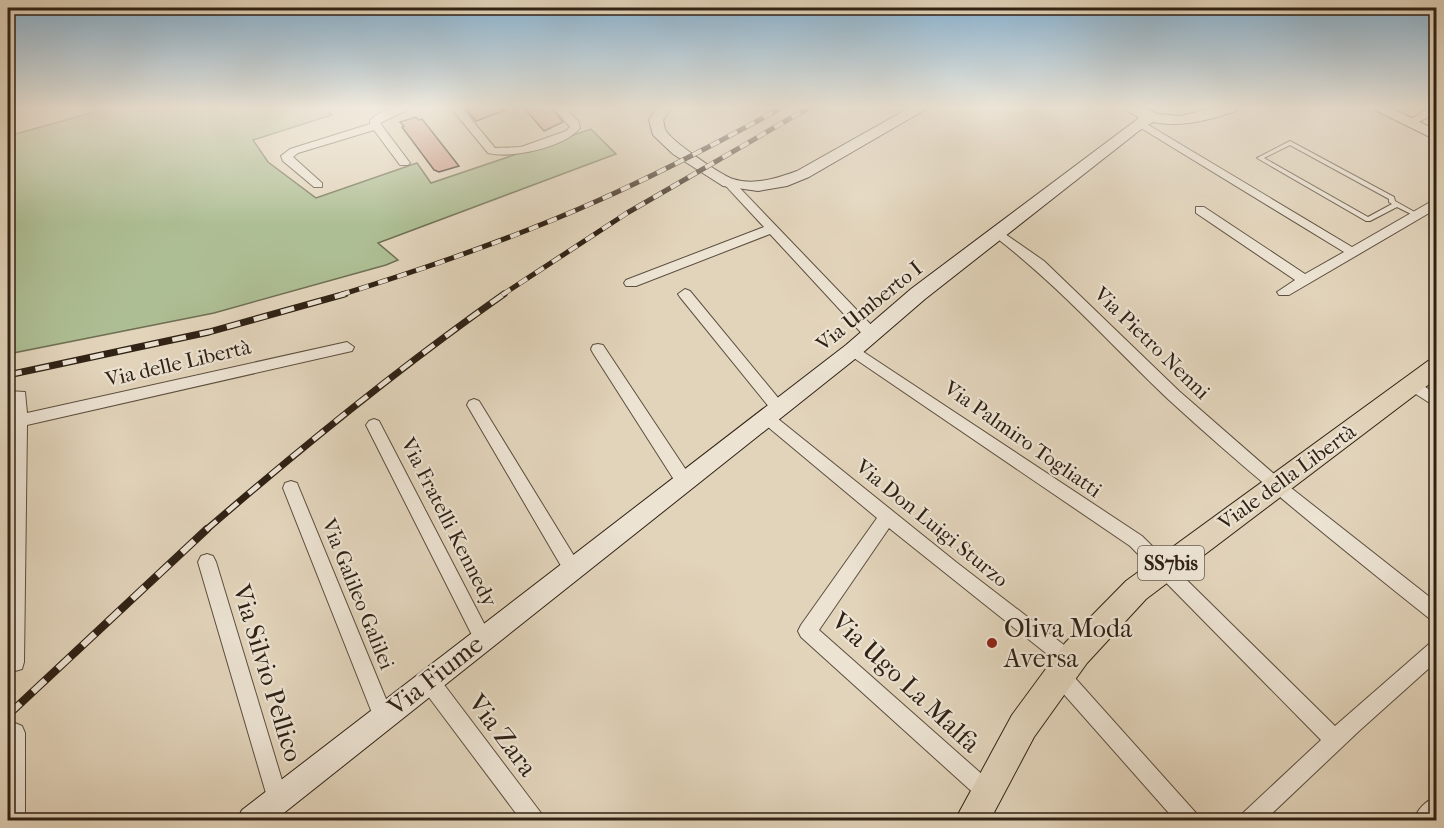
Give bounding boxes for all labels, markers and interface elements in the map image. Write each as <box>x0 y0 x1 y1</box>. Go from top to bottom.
street label: Via Umberto I <box>811 256 927 357</box>
street label: Via Pietro Nenni <box>1089 281 1215 404</box>
street label: Via delle Libertà <box>102 335 253 392</box>
street label: Via Palmiro Togliatti <box>939 375 1106 502</box>
street label: Viale della Libertà <box>1213 419 1361 535</box>
street label: Via Fratelli Kennedy <box>396 433 502 611</box>
street label: Via Don Luigi Sturzo <box>850 454 1013 592</box>
street label: Via Galileo Galilei <box>316 514 399 673</box>
road number: SS7bis <box>1138 546 1204 580</box>
street label: Via Silvio Pellico <box>226 580 309 766</box>
street label: Via Ugo La Malfa <box>824 605 987 760</box>
place label: Oliva Moda Aversa <box>1003 613 1133 674</box>
street label: Via Fiume <box>381 628 489 723</box>
marker: Oliva Moda Aversa <box>985 636 999 650</box>
street label: Via Zara <box>461 687 544 783</box>

